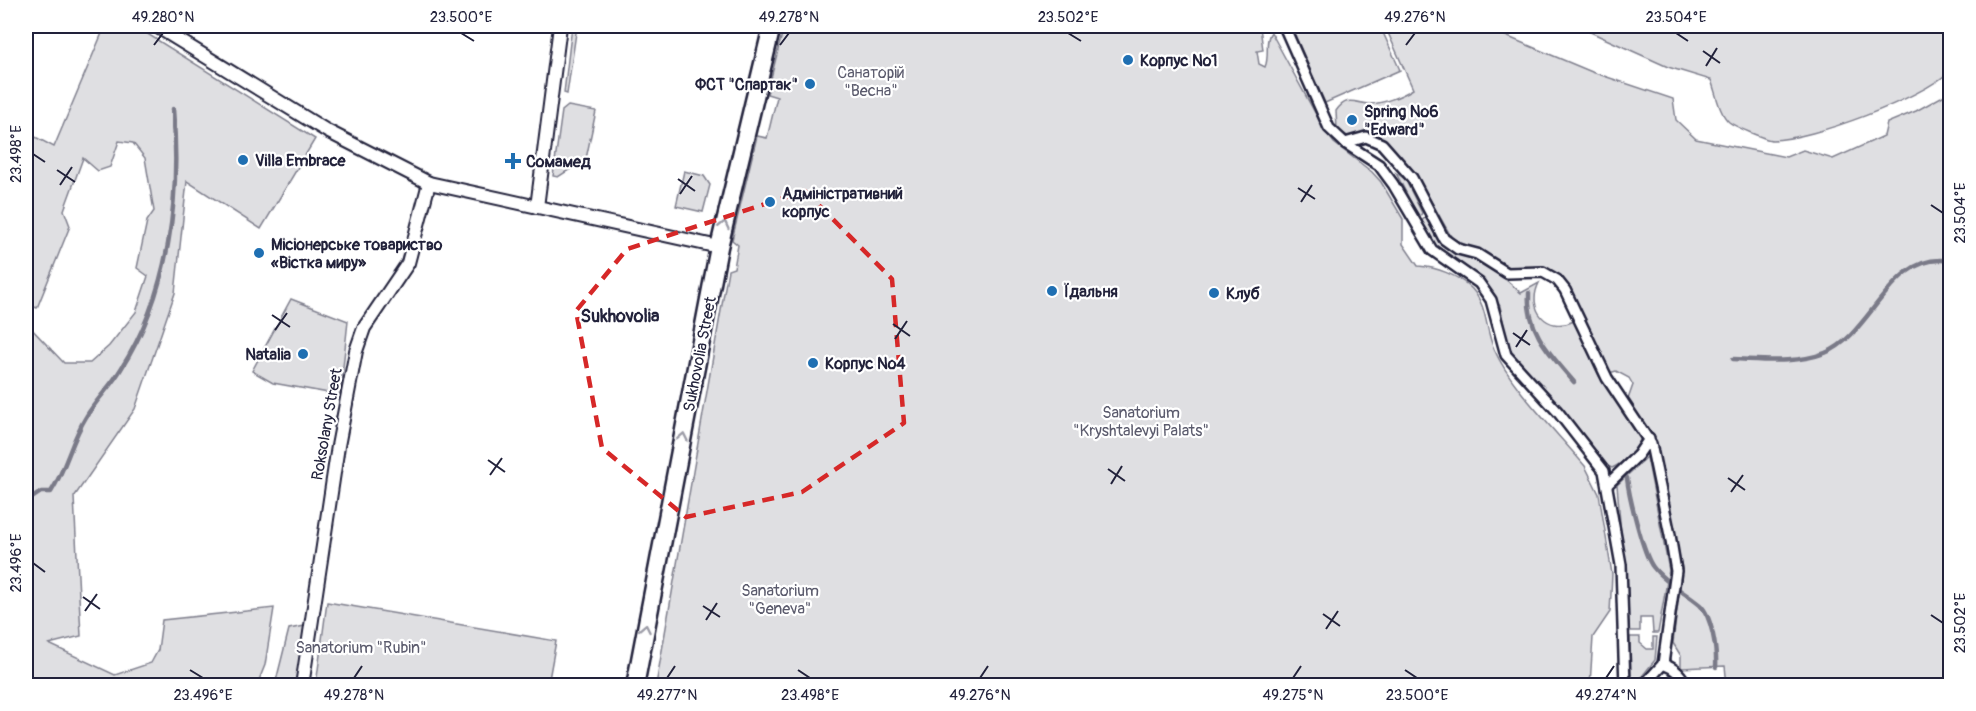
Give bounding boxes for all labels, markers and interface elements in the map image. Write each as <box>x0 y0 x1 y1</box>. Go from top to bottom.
text: 49.280°N <box>132 8 194 27</box>
text: 23.500°E <box>430 8 492 27</box>
text: 49.278°N <box>759 8 819 27</box>
text: 23.502°E <box>1038 8 1099 27</box>
text: 49.276°N <box>1384 8 1446 27</box>
text: 23.504°E <box>1645 8 1707 27</box>
place label: Корпус №1 <box>1140 51 1218 71</box>
marker: Корпус №1 <box>1121 53 1135 67</box>
park label: Санаторій "Весна" <box>837 63 905 101</box>
place label: ФСТ "Спартак" <box>694 75 798 95</box>
marker: ФСТ "Спартак" <box>803 77 817 91</box>
place label: Spring №6 "Edward" <box>1364 102 1439 140</box>
marker: Spring №6 "Edward" <box>1345 113 1359 127</box>
text: 23.498°E <box>7 125 26 183</box>
place label: Villa Embrace <box>255 151 347 171</box>
marker: Сомамед <box>504 152 522 170</box>
place label: Сомамед <box>526 152 591 172</box>
marker: Villa Embrace <box>236 153 250 167</box>
text: 23.504°E <box>1951 182 1970 244</box>
place label: Адміністративний корпус <box>782 184 903 222</box>
marker: Адміністративний корпус <box>763 195 777 209</box>
one-way arrow <box>717 220 730 230</box>
place label: Місіонерське товариство «Вістка миру» <box>271 235 443 273</box>
marker: Місіонерське товариство «Вістка миру» <box>252 246 266 260</box>
place label: Їдальня <box>1063 282 1118 302</box>
marker: Їдальня <box>1045 284 1059 298</box>
place label: Клуб <box>1226 284 1260 304</box>
marker: Клуб <box>1207 286 1221 300</box>
street label: Sukhovolia Street <box>679 294 721 413</box>
district label: Sukhovolia <box>581 305 660 328</box>
place label: Natalia <box>245 345 292 365</box>
marker: Natalia <box>296 347 310 361</box>
place label: Корпус №4 <box>825 354 906 374</box>
marker: Корпус №4 <box>806 356 820 370</box>
street label: Roksolany Street <box>307 366 347 482</box>
park label: Sanatorium "Kryshtalevyi Palats" <box>1073 403 1209 441</box>
one-way arrow <box>676 432 689 442</box>
text: 23.496°E <box>7 533 26 593</box>
park label: Sanatorium "Geneva" <box>741 581 819 619</box>
text: 23.502°E <box>1951 592 1970 653</box>
one-way arrow <box>638 623 651 633</box>
park label: Sanatorium "Rubin" <box>295 638 427 658</box>
text: 23.496°E <box>173 686 233 705</box>
text: 49.278°N <box>324 686 384 705</box>
text: 49.277°N <box>637 686 697 705</box>
text: 23.498°E <box>781 686 839 705</box>
text: 49.276°N <box>949 686 1011 705</box>
text: 49.275°N <box>1263 686 1323 705</box>
text: 23.500°E <box>1386 686 1448 705</box>
text: 49.274°N <box>1575 686 1637 705</box>

